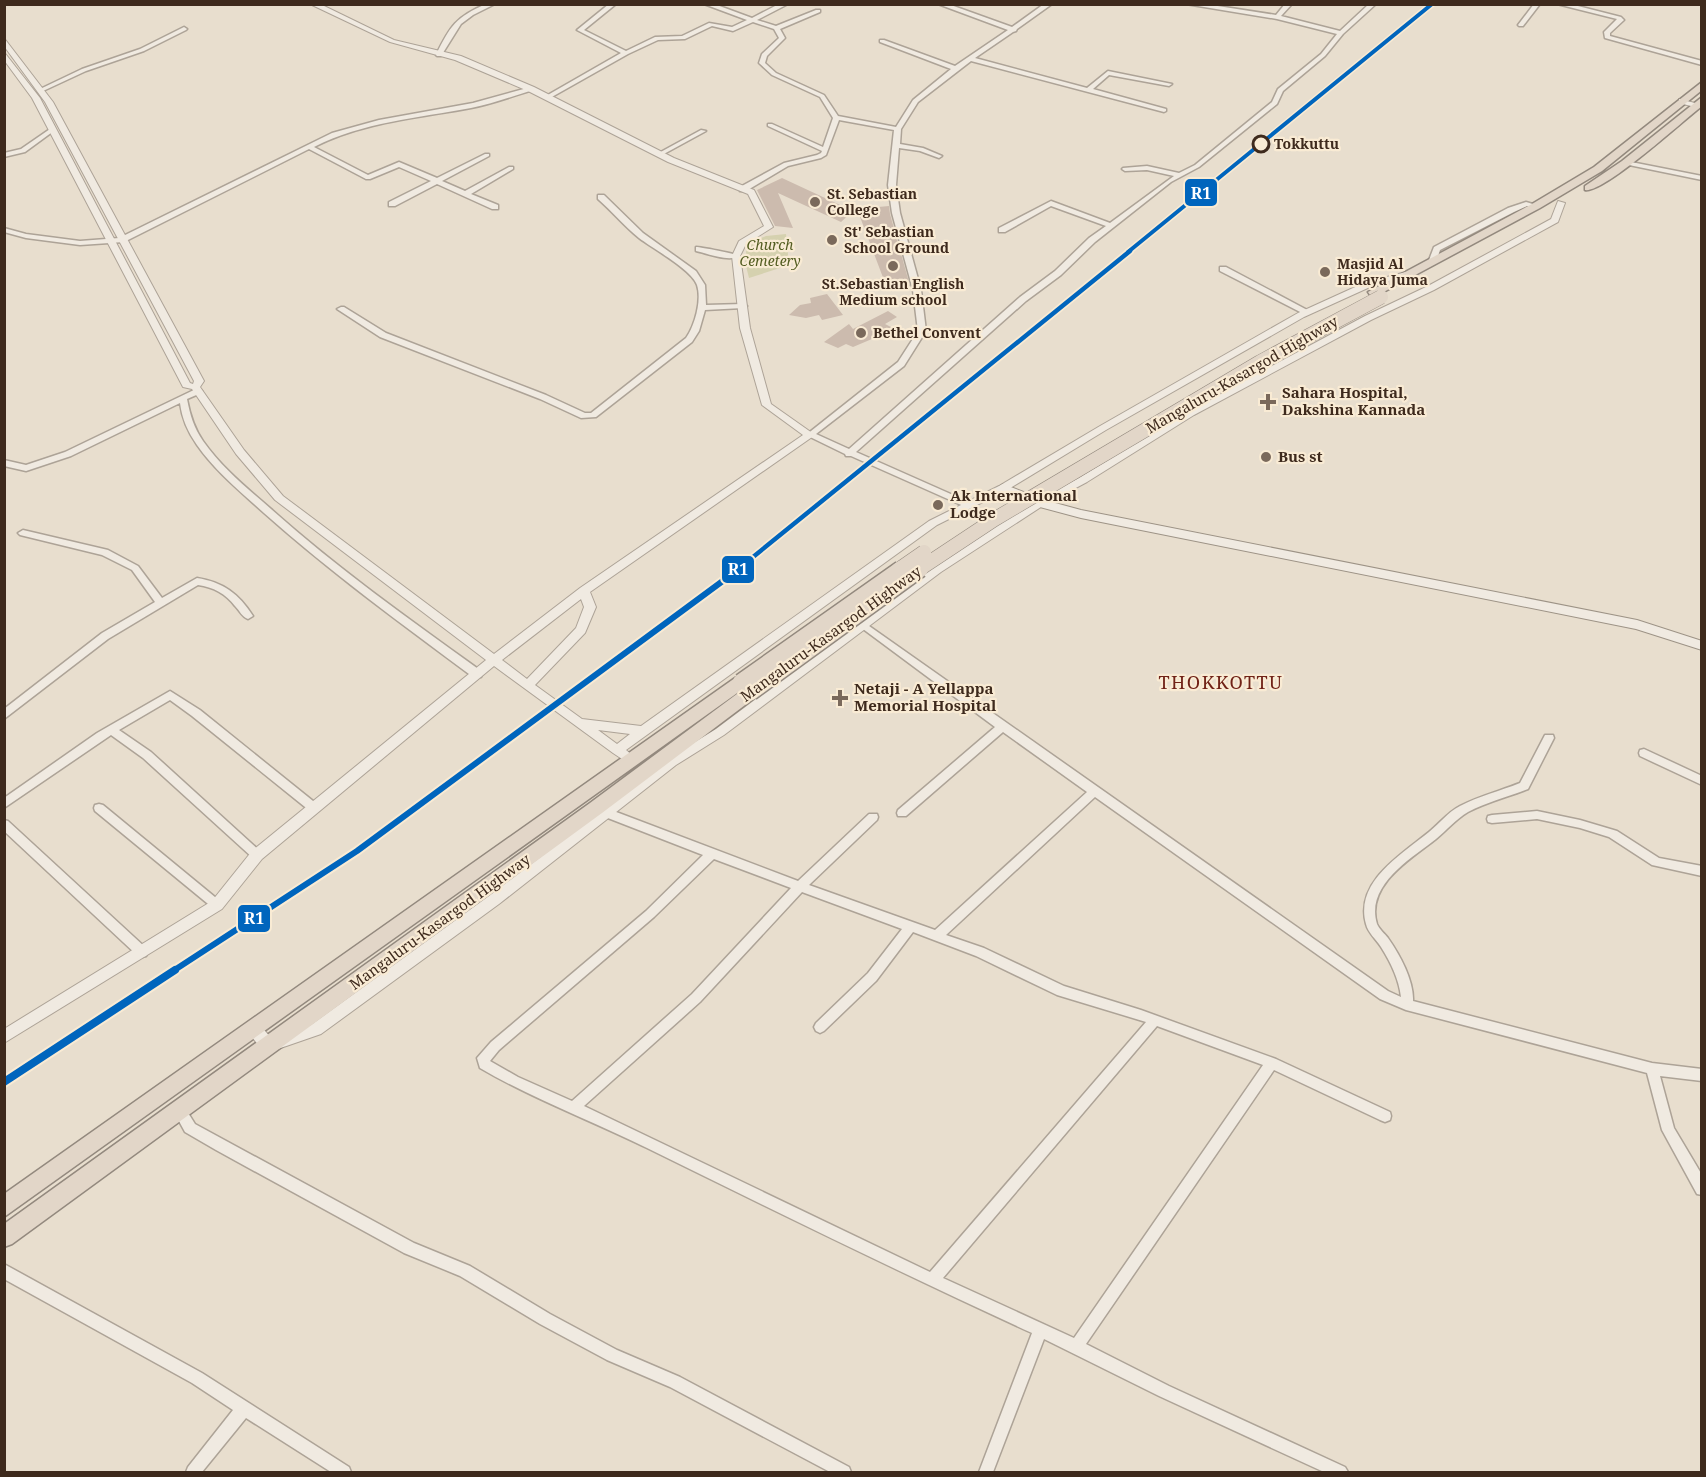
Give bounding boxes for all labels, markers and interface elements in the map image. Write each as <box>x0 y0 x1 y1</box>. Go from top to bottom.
place label: Tokkuttu <box>1274 134 1339 153</box>
marker: Tokkuttu <box>1252 135 1270 153</box>
line badge: R1 <box>1184 178 1218 207</box>
text: R1 <box>1191 182 1211 204</box>
place label: St. Sebastian College <box>827 184 917 219</box>
marker: St. Sebastian College <box>808 195 822 209</box>
place label: St' Sebastian School Ground <box>844 222 949 257</box>
marker: St' Sebastian School Ground <box>825 233 839 247</box>
park label: Church Cemetery <box>739 235 801 270</box>
place label: Masjid Al Hidaya Juma <box>1337 254 1428 289</box>
marker: St.Sebastian English Medium school <box>886 259 900 273</box>
marker: Masjid Al Hidaya Juma <box>1318 265 1332 279</box>
place label: St.Sebastian English Medium school <box>822 274 964 309</box>
street label: Mangaluru-Kasargod Highway <box>1142 310 1342 438</box>
place label: Bethel Convent <box>873 323 981 342</box>
marker: Bethel Convent <box>854 326 868 340</box>
place label: Sahara Hospital, Dakshina Kannada <box>1282 382 1425 419</box>
marker: Sahara Hospital, Dakshina Kannada <box>1259 393 1277 411</box>
place label: Bus st <box>1278 446 1323 466</box>
marker: Bus st <box>1259 450 1273 464</box>
place label: Ak International Lodge <box>950 485 1078 522</box>
marker: Ak International Lodge <box>931 498 945 512</box>
line badge: R1 <box>721 555 755 584</box>
text: R1 <box>728 558 748 580</box>
street label: Mangaluru-Kasargod Highway <box>736 560 925 706</box>
district label: THOKKOTTU <box>1159 670 1283 694</box>
place label: Netaji - A Yellappa Memorial Hospital <box>854 678 997 715</box>
marker: Netaji - A Yellappa Memorial Hospital <box>831 689 849 707</box>
street label: Mangaluru-Kasargod Highway <box>345 848 534 994</box>
line badge: R1 <box>237 904 271 933</box>
text: R1 <box>244 907 264 929</box>

